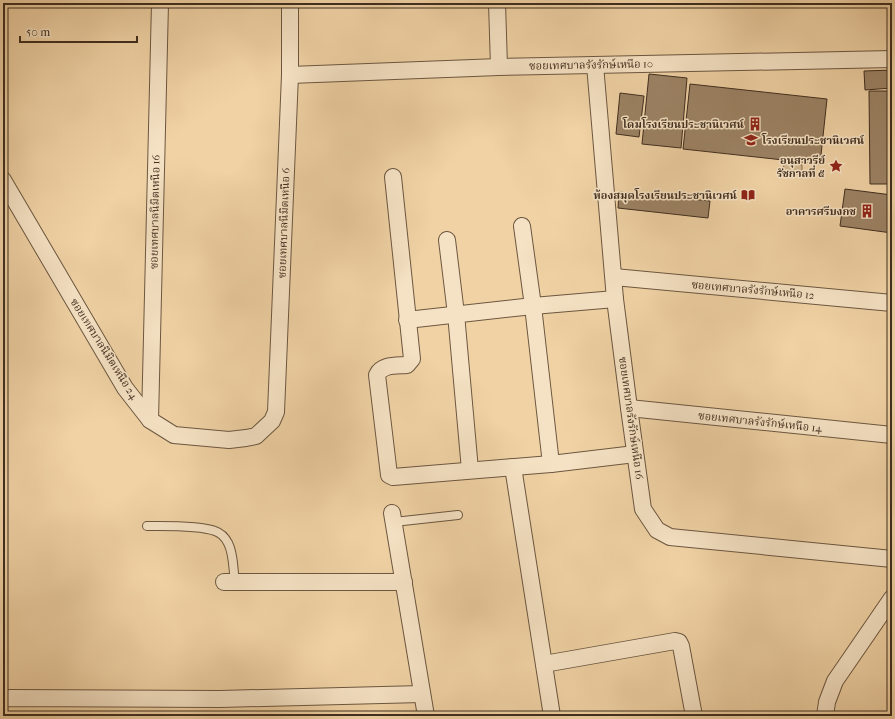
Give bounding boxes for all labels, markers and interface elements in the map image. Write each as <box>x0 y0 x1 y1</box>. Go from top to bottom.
scale bar <box>20 18 137 44</box>
text: 50 m <box>26 25 50 39</box>
street label: ซอยเทศบาลรังรักษ์เหนือ 10 <box>529 57 653 73</box>
building icon: โดมโรงเรียนประชานิเวศน์ <box>747 116 763 132</box>
place label: โดมโรงเรียนประชานิเวศน์ <box>622 117 745 131</box>
school or university icon: โรงเรียนประชานิเวศน์ <box>743 132 759 148</box>
place label: โรงเรียนประชานิเวศน์ <box>761 133 865 147</box>
place label: อนุสาวรีย์ รัชกาลที่ ๕ <box>777 154 826 180</box>
street label: ซอยเทศบาลนิมิตเหนือ 16 <box>148 155 162 269</box>
place icon: อนุสาวรีย์ รัชกาลที่ ๕ <box>828 158 844 174</box>
street label: ซอยเทศบาลนิมิตเหนือ 6 <box>276 167 292 279</box>
library icon: ห้องสมุดโรงเรียนประชานิเวศน์ <box>740 187 756 203</box>
place label: ห้องสมุดโรงเรียนประชานิเวศน์ <box>594 188 738 203</box>
building icon: อาคารศรีบงกช <box>859 203 875 219</box>
place label: อาคารศรีบงกช <box>786 205 856 218</box>
street label: ซอยเทศบาลรังรักษ์เหนือ 12 <box>691 278 815 302</box>
street label: ซอยเทศบาลนิมิตเหนือ 24 <box>68 296 141 402</box>
street label: ซอยเทศบาลรังรักษ์เหนือ 16 <box>616 356 646 480</box>
street label: ซอยเทศบาลรังรักษ์เหนือ 14 <box>697 409 823 435</box>

